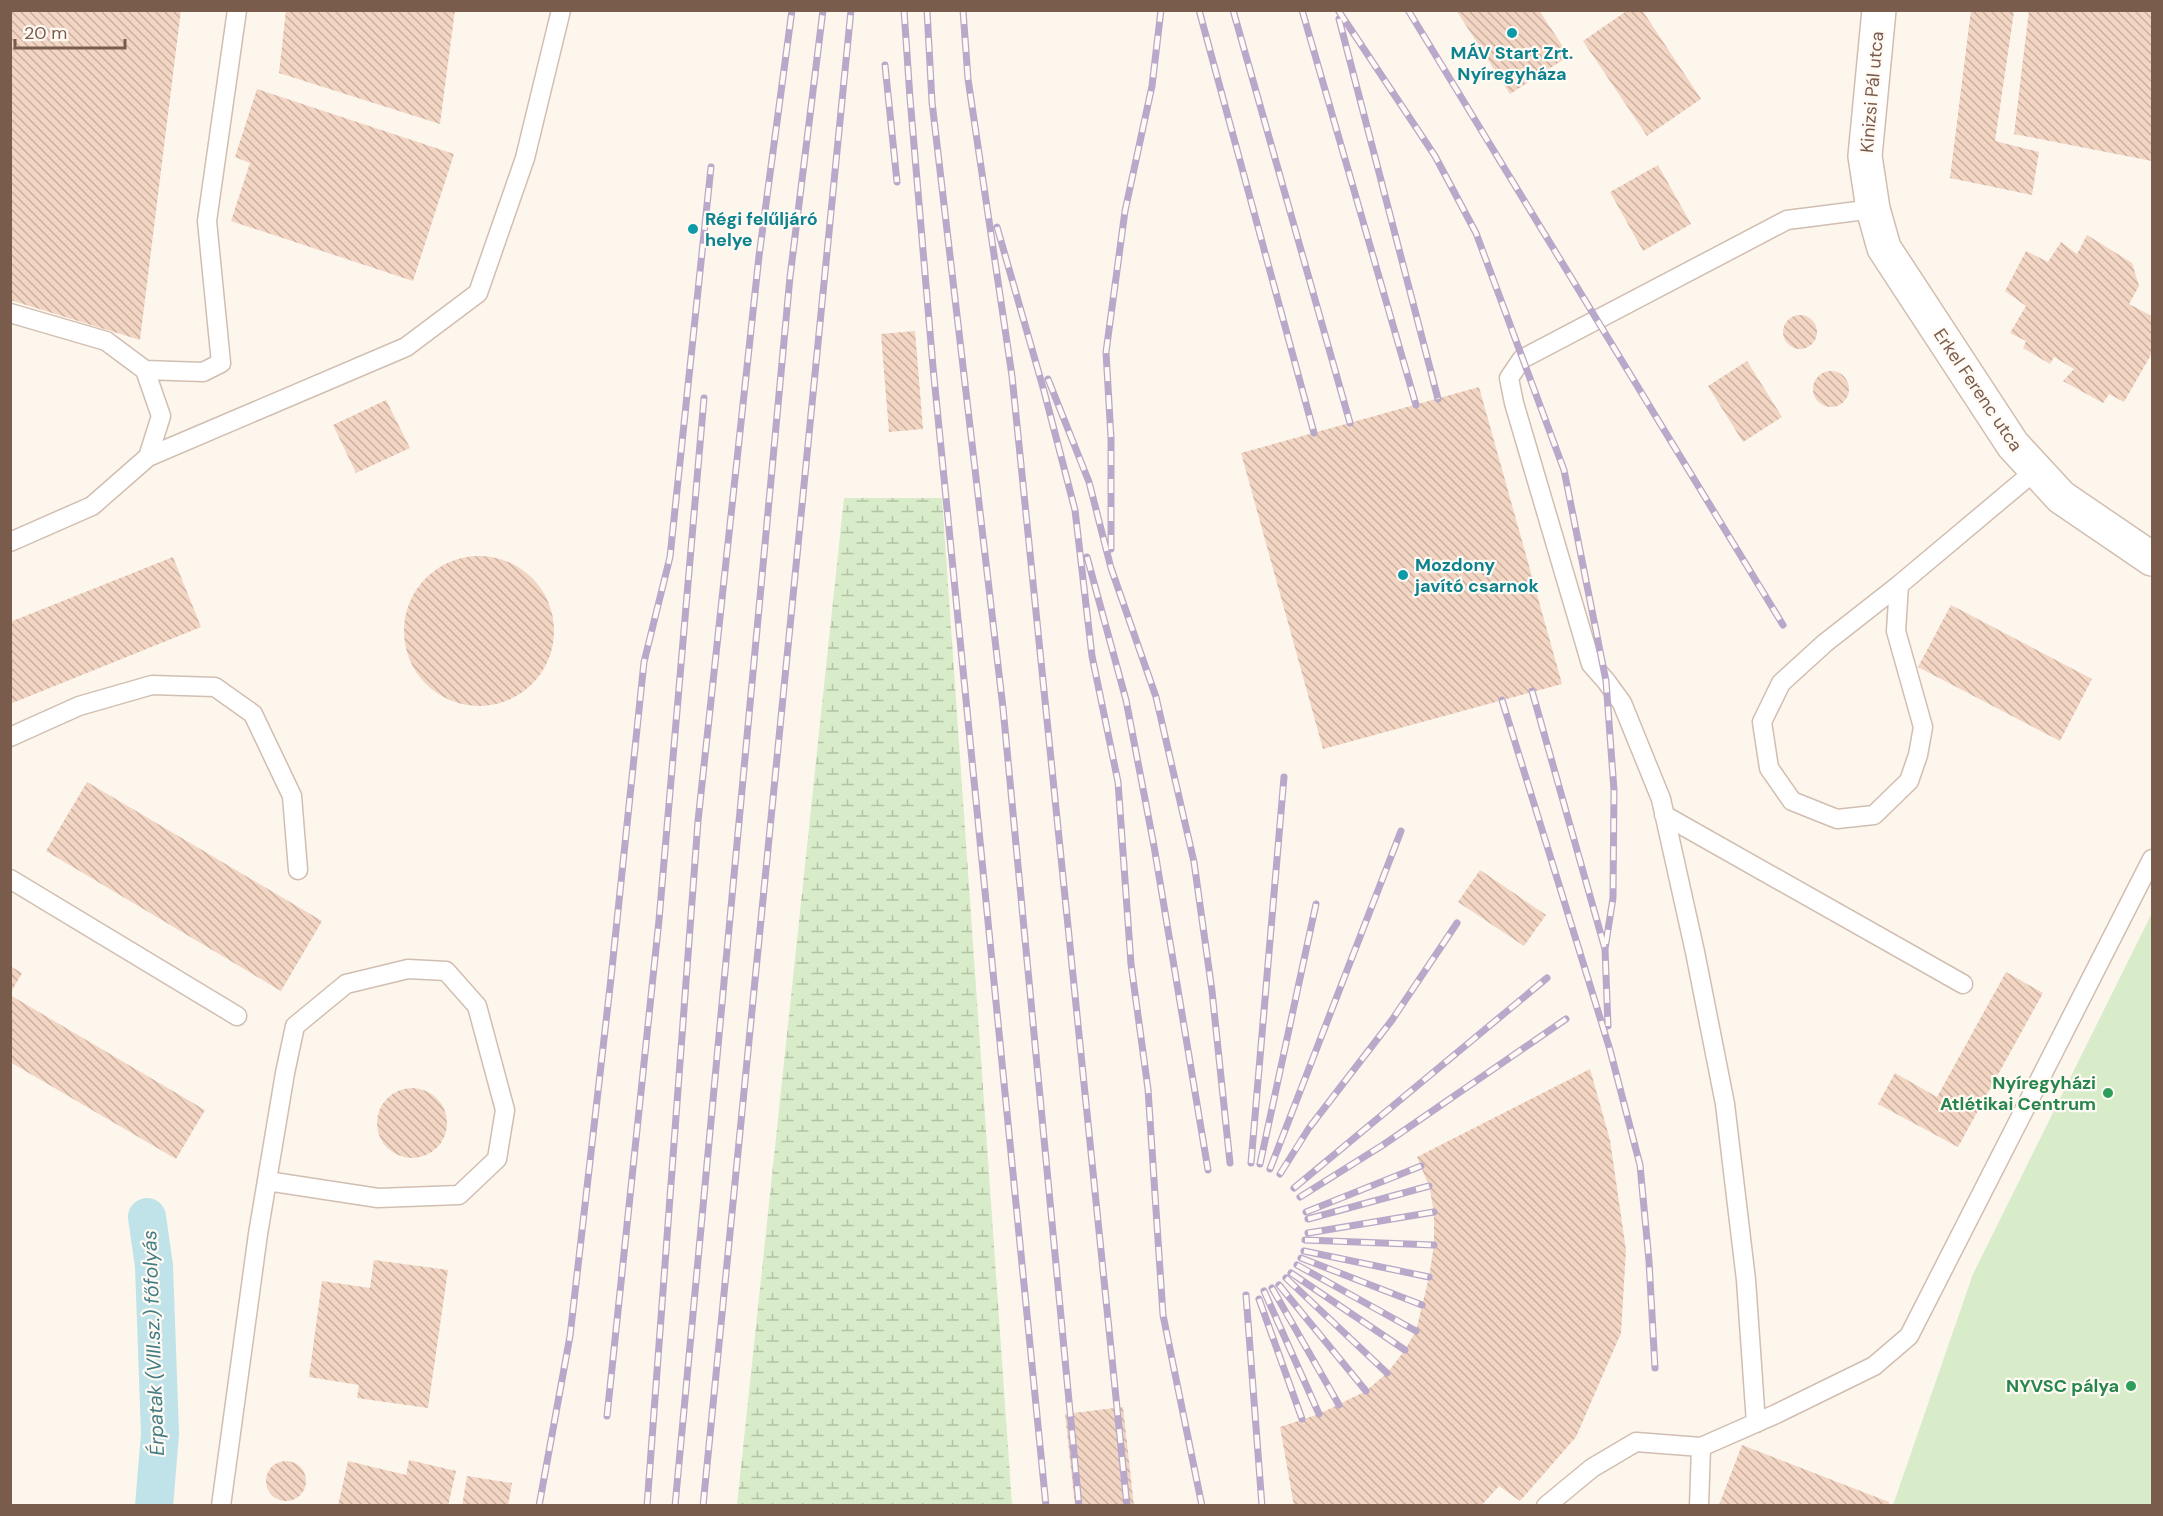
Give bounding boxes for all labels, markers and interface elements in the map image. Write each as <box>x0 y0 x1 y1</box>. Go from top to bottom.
scale bar <box>15 12 124 50</box>
text: 20 m <box>24 21 67 45</box>
marker: MÁV Start Zrt. Nyíregyháza <box>1505 26 1519 40</box>
street label: Kinizsi Pál utca <box>1855 30 1889 154</box>
place label: MÁV Start Zrt. Nyíregyháza <box>1451 41 1573 86</box>
place label: Régi felűljáró helye <box>705 207 818 252</box>
marker: Régi felűljáró helye <box>686 222 700 236</box>
street label: Erkel Ferenc utca <box>1928 324 2028 456</box>
place label: Mozdony javító csarnok <box>1414 553 1539 598</box>
marker: Mozdony javító csarnok <box>1396 568 1410 582</box>
place label: Nyíregyházi Atlétikai Centrum <box>1940 1071 2096 1116</box>
marker: Nyíregyházi Atlétikai Centrum <box>2101 1086 2115 1100</box>
water label: Érpatak (VIII.sz.) főfolyás <box>136 1230 170 1456</box>
place label: NYVSC pálya <box>2006 1374 2119 1398</box>
marker: NYVSC pálya <box>2124 1379 2138 1393</box>

